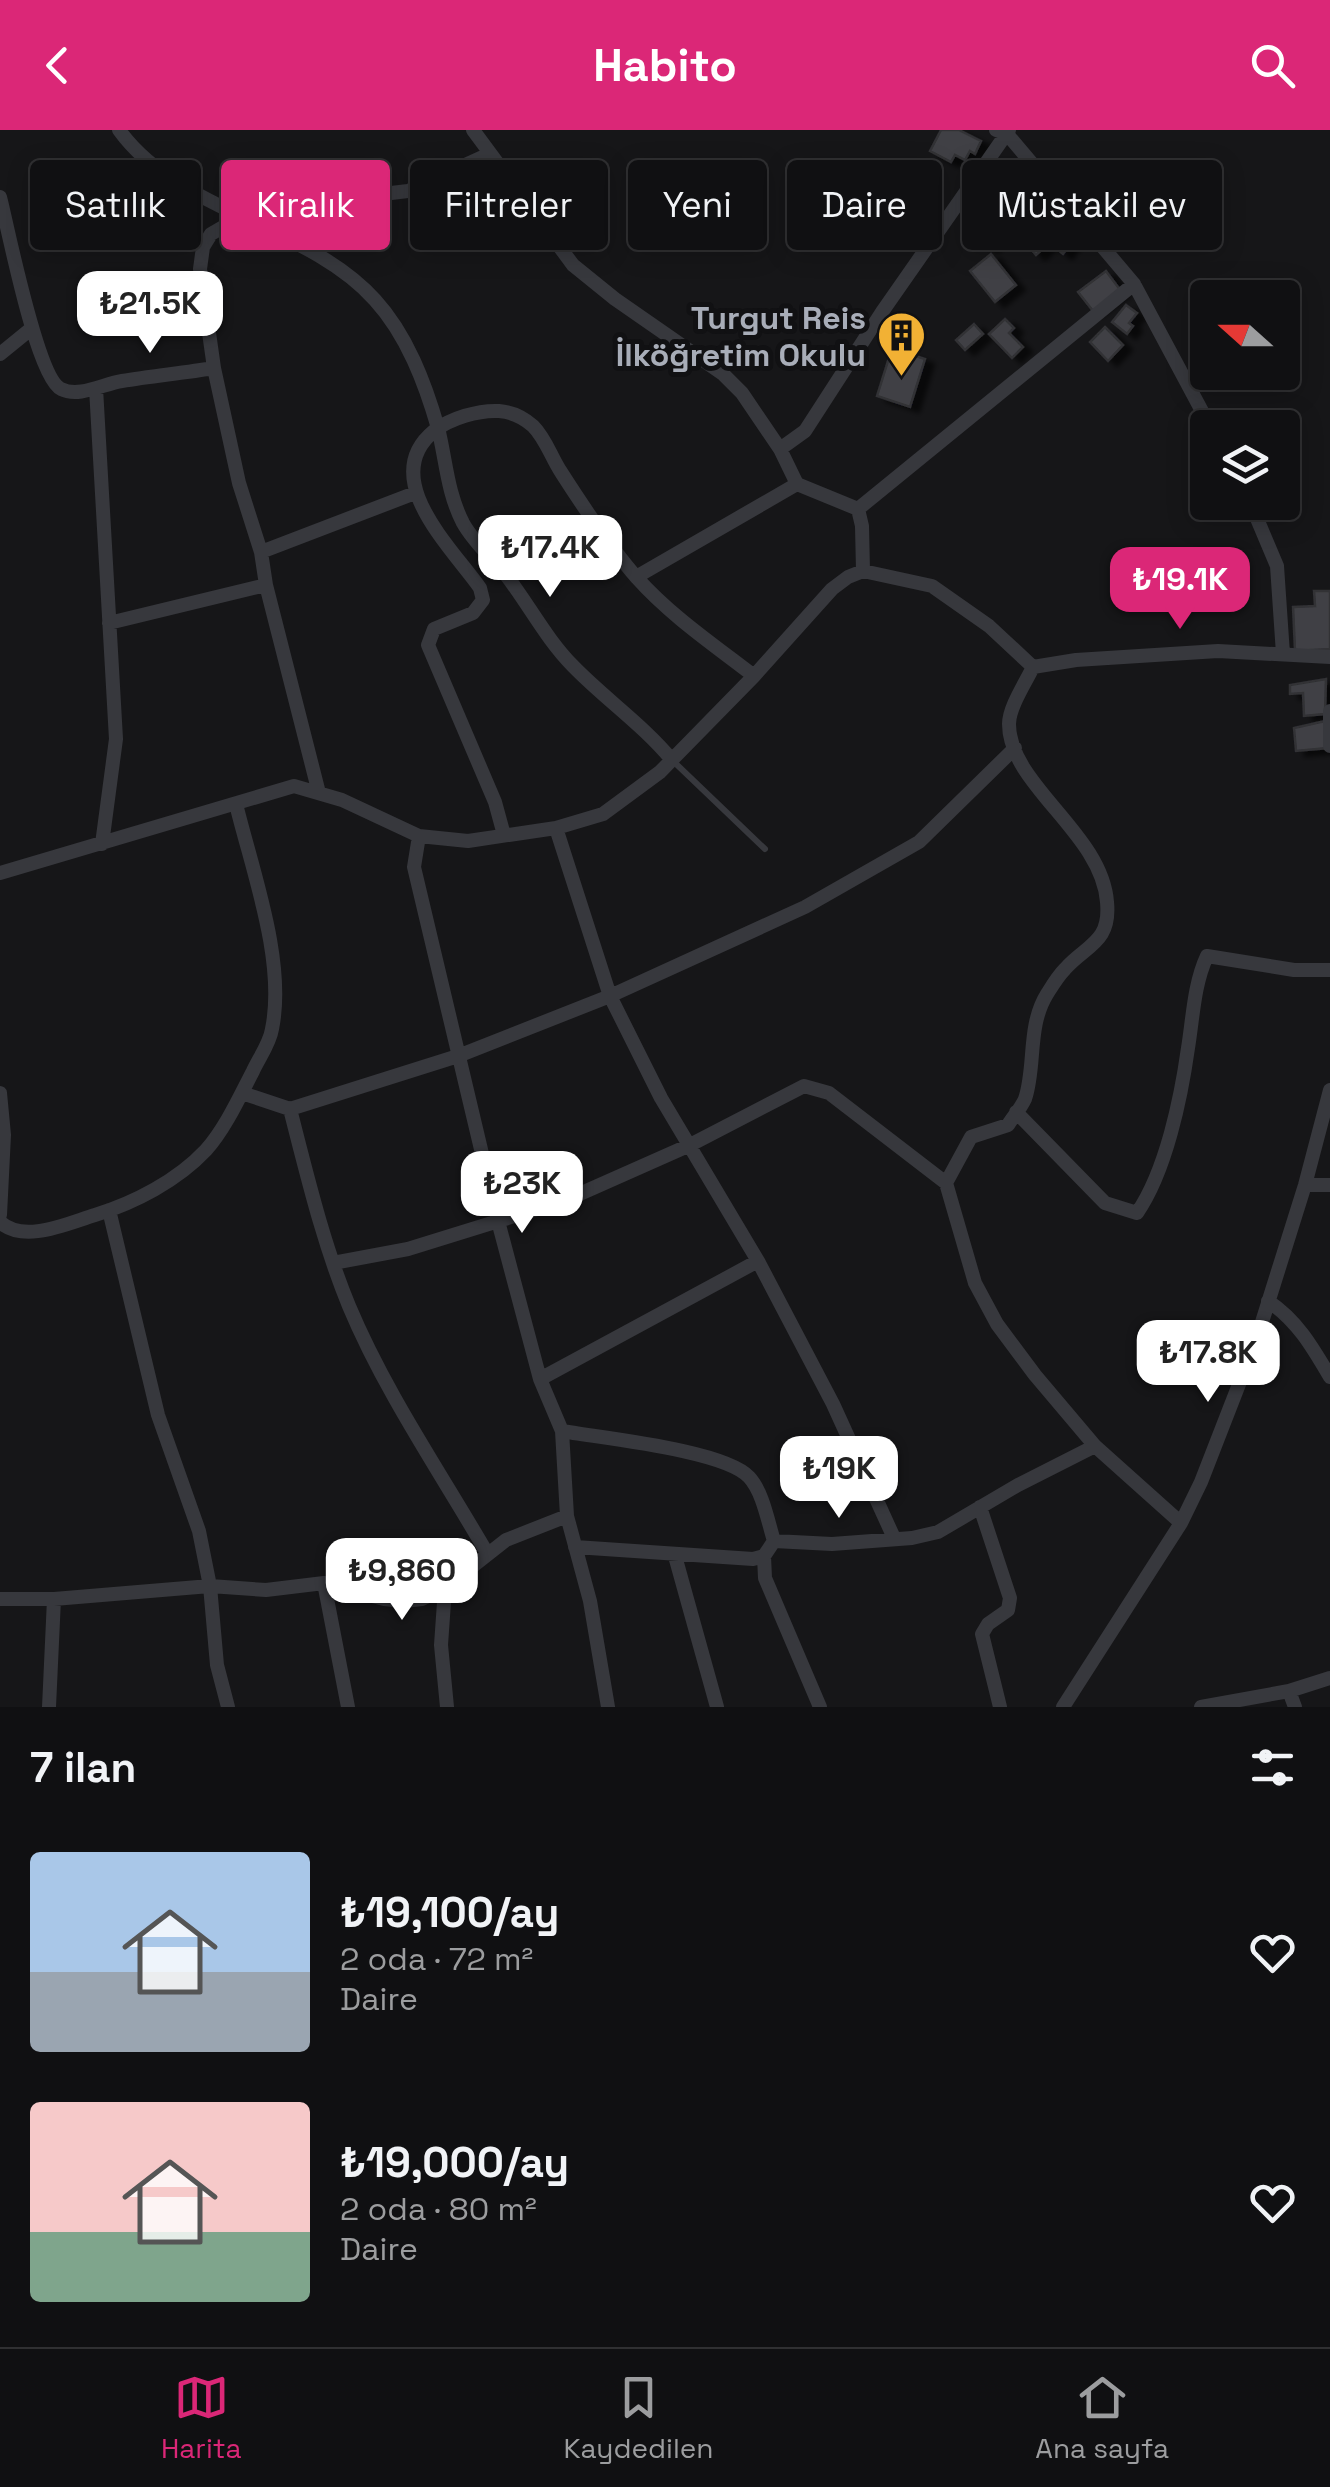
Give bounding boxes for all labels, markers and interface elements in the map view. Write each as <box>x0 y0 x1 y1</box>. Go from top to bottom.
text: Habito <box>593 37 737 94</box>
icon: back <box>30 38 85 93</box>
icon: search <box>1245 38 1300 93</box>
chip: Satılık <box>30 160 201 250</box>
chip: Kiralık <box>221 160 390 250</box>
chip: Filtreler <box>410 160 608 250</box>
chip: Yeni <box>628 160 767 250</box>
chip: Daire <box>787 160 942 250</box>
chip: Müstakil ev <box>962 160 1222 250</box>
pin: ₺21.5K <box>69 271 231 356</box>
north arrow <box>1190 280 1300 390</box>
map controls <box>1190 280 1300 520</box>
text: ₺21.5K <box>99 283 201 323</box>
place label: Turgut Reis İlköğretim Okulu <box>616 298 866 375</box>
building icon: Turgut Reis İlköğretim Okulu <box>875 310 927 378</box>
button: layers <box>1190 410 1300 520</box>
pin: ₺17.4K <box>469 515 631 600</box>
text: ₺17.4K <box>500 527 600 567</box>
pin: ₺19.1K <box>1099 547 1261 632</box>
text: ₺19.1K <box>1132 559 1228 599</box>
pin: ₺23K <box>463 1151 581 1236</box>
text: ₺23K <box>483 1163 561 1203</box>
pin: ₺17.8K <box>1127 1320 1289 1405</box>
text: ₺17.8K <box>1159 1332 1257 1372</box>
pin: ₺19K <box>780 1436 898 1521</box>
text: ₺19K <box>802 1448 876 1488</box>
pin: ₺9,860 <box>321 1538 483 1623</box>
text: ₺9,860 <box>348 1550 456 1590</box>
icon: filters <box>1245 1740 1300 1795</box>
text: 7 ilan <box>30 1741 136 1794</box>
text: ₺19,100/ay <box>340 1886 559 1939</box>
icon: home <box>110 1892 230 2012</box>
icon: heart <box>1245 1925 1300 1980</box>
text: 2 oda · 72 m² <box>340 1939 533 1979</box>
text: Daire <box>340 1979 418 2019</box>
text: ₺19,000/ay <box>340 2136 569 2189</box>
icon: home <box>110 2142 230 2262</box>
icon: heart <box>1245 2175 1300 2230</box>
text: 2 oda · 80 m² <box>340 2189 537 2229</box>
text: Daire <box>340 2229 418 2269</box>
tab: Harita <box>161 2370 242 2466</box>
tab: Kaydedilen <box>563 2370 714 2466</box>
tab: Ana sayfa <box>1035 2370 1169 2466</box>

